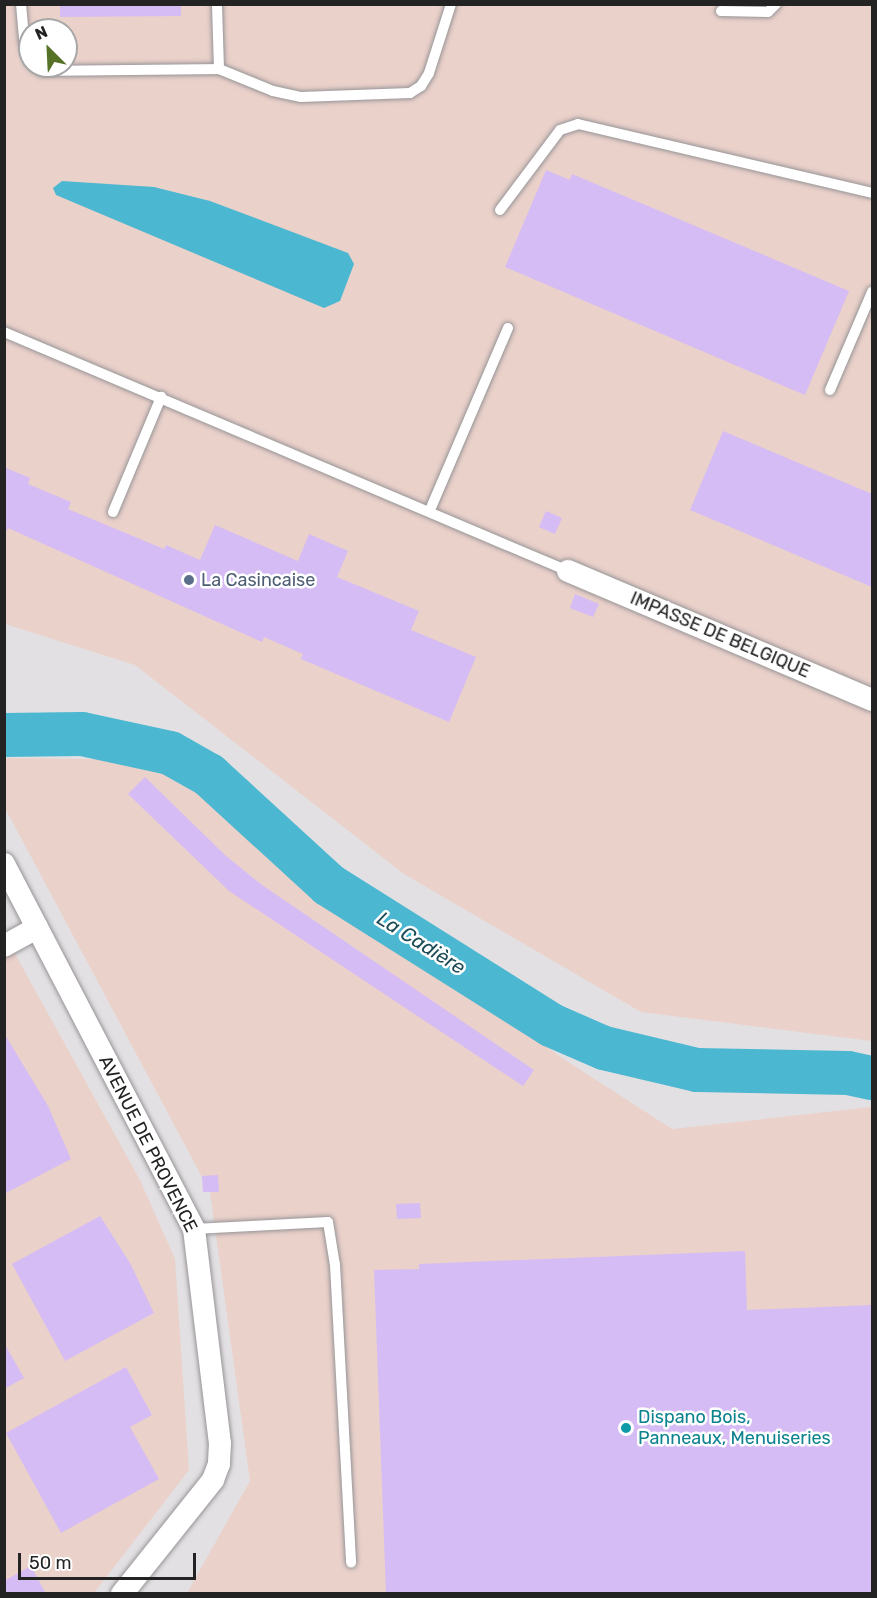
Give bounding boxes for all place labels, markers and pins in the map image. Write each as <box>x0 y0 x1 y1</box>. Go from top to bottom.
place label: La Casincaise <box>201 569 315 591</box>
marker: La Casincaise <box>182 573 196 587</box>
place label: Dispano Bois, Panneaux, Menuiseries <box>638 1407 831 1450</box>
marker: Dispano Bois, Panneaux, Menuiseries <box>619 1421 633 1435</box>

